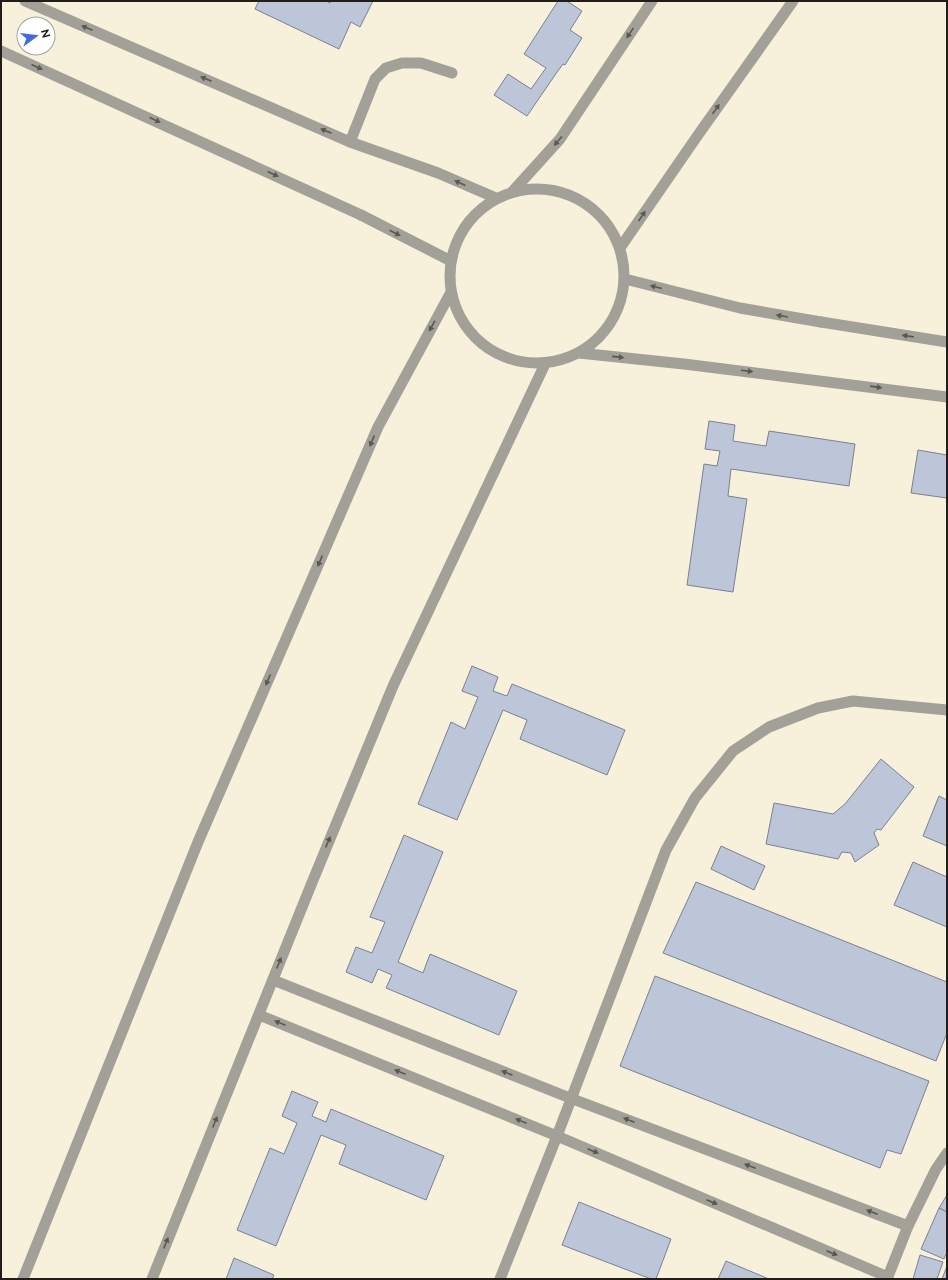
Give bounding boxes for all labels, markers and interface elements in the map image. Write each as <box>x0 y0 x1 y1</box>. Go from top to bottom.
north arrow <box>16 16 56 56</box>
one-way arrow <box>81 25 93 31</box>
text: N <box>38 28 53 39</box>
one-way arrow <box>626 28 634 39</box>
one-way arrow <box>31 64 43 70</box>
one-way arrow <box>200 76 212 82</box>
one-way arrow <box>712 104 720 114</box>
one-way arrow <box>150 117 161 123</box>
one-way arrow <box>320 128 331 134</box>
one-way arrow <box>553 136 562 147</box>
one-way arrow <box>267 171 279 178</box>
one-way arrow <box>454 180 465 186</box>
one-way arrow <box>638 211 646 221</box>
one-way arrow <box>390 230 401 236</box>
one-way arrow <box>649 284 661 290</box>
one-way arrow <box>776 312 788 318</box>
one-way arrow <box>429 321 436 332</box>
one-way arrow <box>902 333 915 339</box>
one-way arrow <box>612 354 624 361</box>
one-way arrow <box>741 368 753 374</box>
one-way arrow <box>870 384 882 390</box>
one-way arrow <box>368 436 374 448</box>
one-way arrow <box>317 555 323 566</box>
one-way arrow <box>265 674 271 686</box>
one-way arrow <box>326 836 332 848</box>
one-way arrow <box>277 956 283 968</box>
one-way arrow <box>273 1020 285 1026</box>
one-way arrow <box>394 1069 406 1075</box>
one-way arrow <box>501 1070 513 1076</box>
one-way arrow <box>212 1117 218 1128</box>
one-way arrow <box>622 1117 634 1123</box>
one-way arrow <box>514 1118 526 1124</box>
one-way arrow <box>587 1148 598 1154</box>
one-way arrow <box>744 1163 756 1169</box>
one-way arrow <box>707 1199 718 1205</box>
one-way arrow <box>865 1209 877 1215</box>
one-way arrow <box>164 1236 170 1248</box>
one-way arrow <box>826 1250 838 1256</box>

